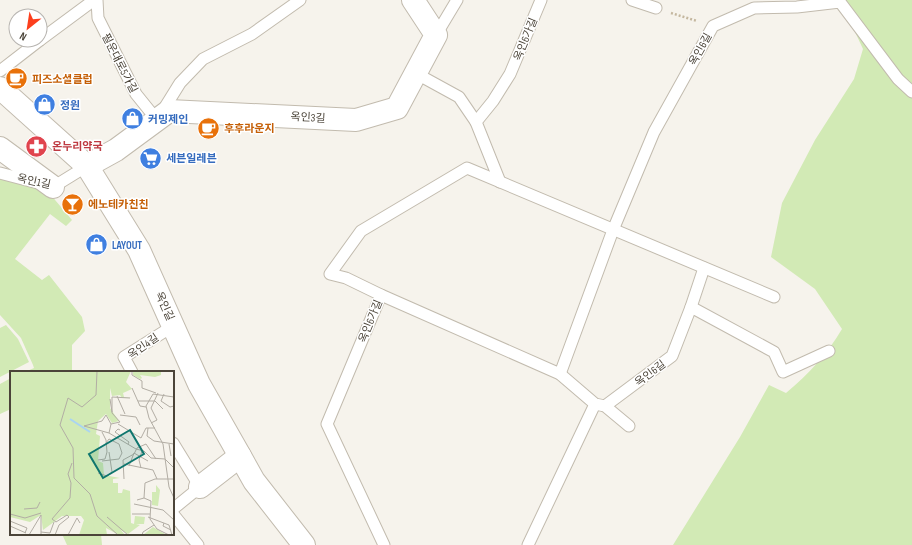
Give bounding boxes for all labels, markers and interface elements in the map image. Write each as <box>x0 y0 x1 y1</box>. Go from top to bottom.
north arrow <box>8 8 48 48</box>
street label: 옥인6가길 <box>511 16 540 63</box>
text: N <box>17 29 29 43</box>
street label: 필운대로5가길 <box>99 31 140 95</box>
street label: 옥인6길 <box>686 31 715 68</box>
cafe icon: 피즈소셜클럽 <box>4 66 30 92</box>
place label: 피즈소셜클럽 <box>32 73 93 86</box>
shop icon: 정원 <box>32 92 58 118</box>
place label: 정원 <box>60 99 80 112</box>
shop icon: 커밍제인 <box>119 106 145 132</box>
street label: 옥인3길 <box>290 110 326 125</box>
place label: 커밍제인 <box>148 113 188 126</box>
cafe icon: 후후라운지 <box>195 115 221 141</box>
place label: 후후라운지 <box>224 122 275 135</box>
pharmacy icon: 온누리약국 <box>24 133 50 159</box>
place label: 온누리약국 <box>52 140 103 153</box>
supermarket icon: 세븐일레븐 <box>138 145 164 171</box>
place label: 세븐일레븐 <box>166 152 217 165</box>
street label: 옥인1길 <box>16 172 52 191</box>
bar icon: 에노테카친친 <box>60 191 86 217</box>
place label: 에노테카친친 <box>88 198 149 211</box>
shop icon: LAYOUT <box>83 232 109 258</box>
place label: LAYOUT <box>112 239 142 252</box>
street label: 옥인길 <box>152 290 177 323</box>
street label: 옥인6가길 <box>356 298 385 345</box>
street label: 옥인4길 <box>125 331 161 362</box>
street label: 옥인6길 <box>632 358 668 389</box>
inset map <box>10 371 174 535</box>

